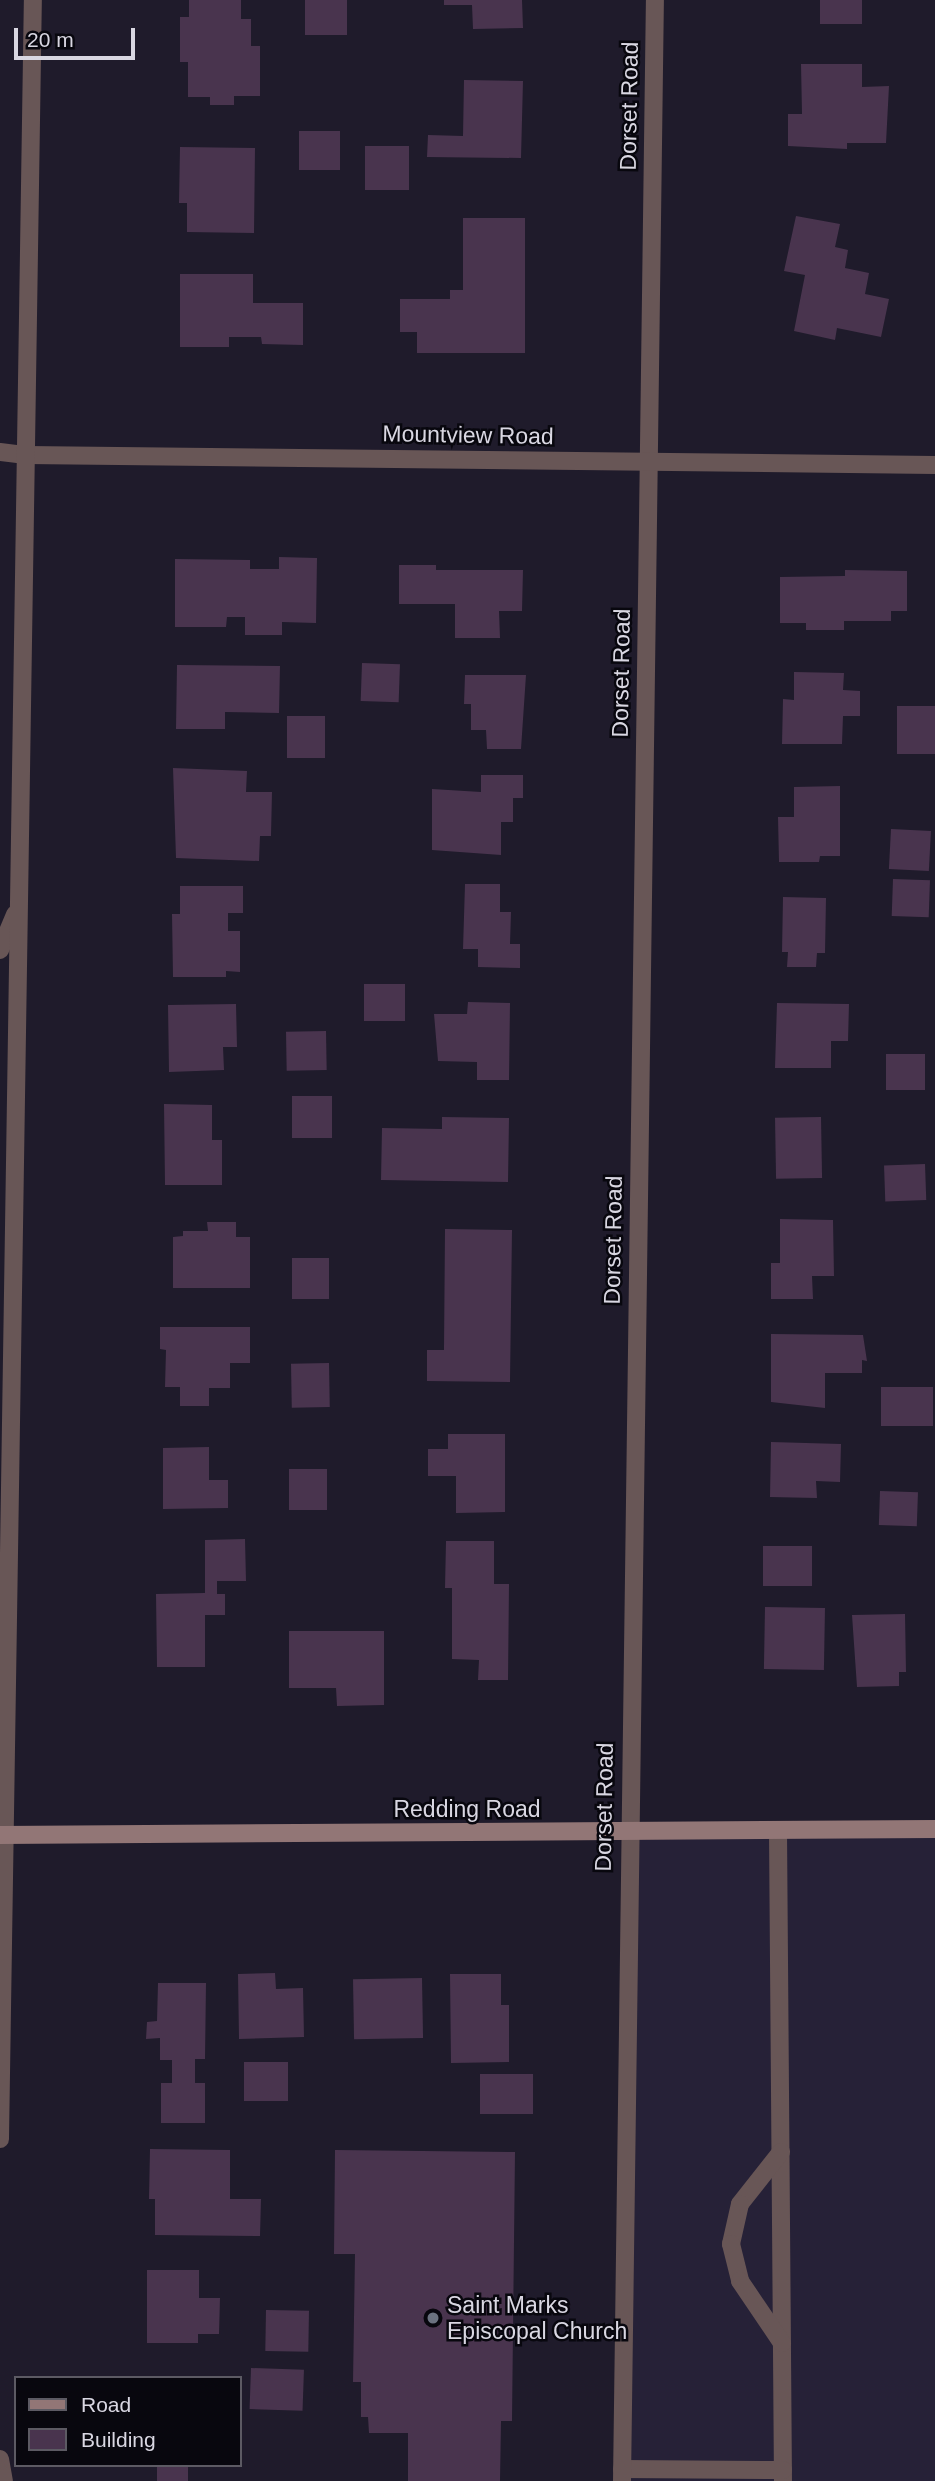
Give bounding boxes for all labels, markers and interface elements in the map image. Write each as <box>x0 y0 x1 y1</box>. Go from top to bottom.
scale bar <box>18 14 138 58</box>
text: 20 m <box>27 28 74 51</box>
street label: Dorset Road <box>614 41 644 171</box>
street label: Mountview Road <box>382 420 554 450</box>
street label: Dorset Road <box>606 608 636 738</box>
street label: Dorset Road <box>598 1175 628 1305</box>
street label: Dorset Road <box>589 1742 619 1872</box>
street label: Redding Road <box>393 1795 541 1823</box>
place label: Saint Marks Episcopal Church <box>447 2291 627 2345</box>
marker: Saint Marks Episcopal Church <box>425 2310 441 2326</box>
legend <box>14 2376 242 2467</box>
text: Road <box>81 2393 131 2416</box>
text: Building <box>81 2428 156 2451</box>

